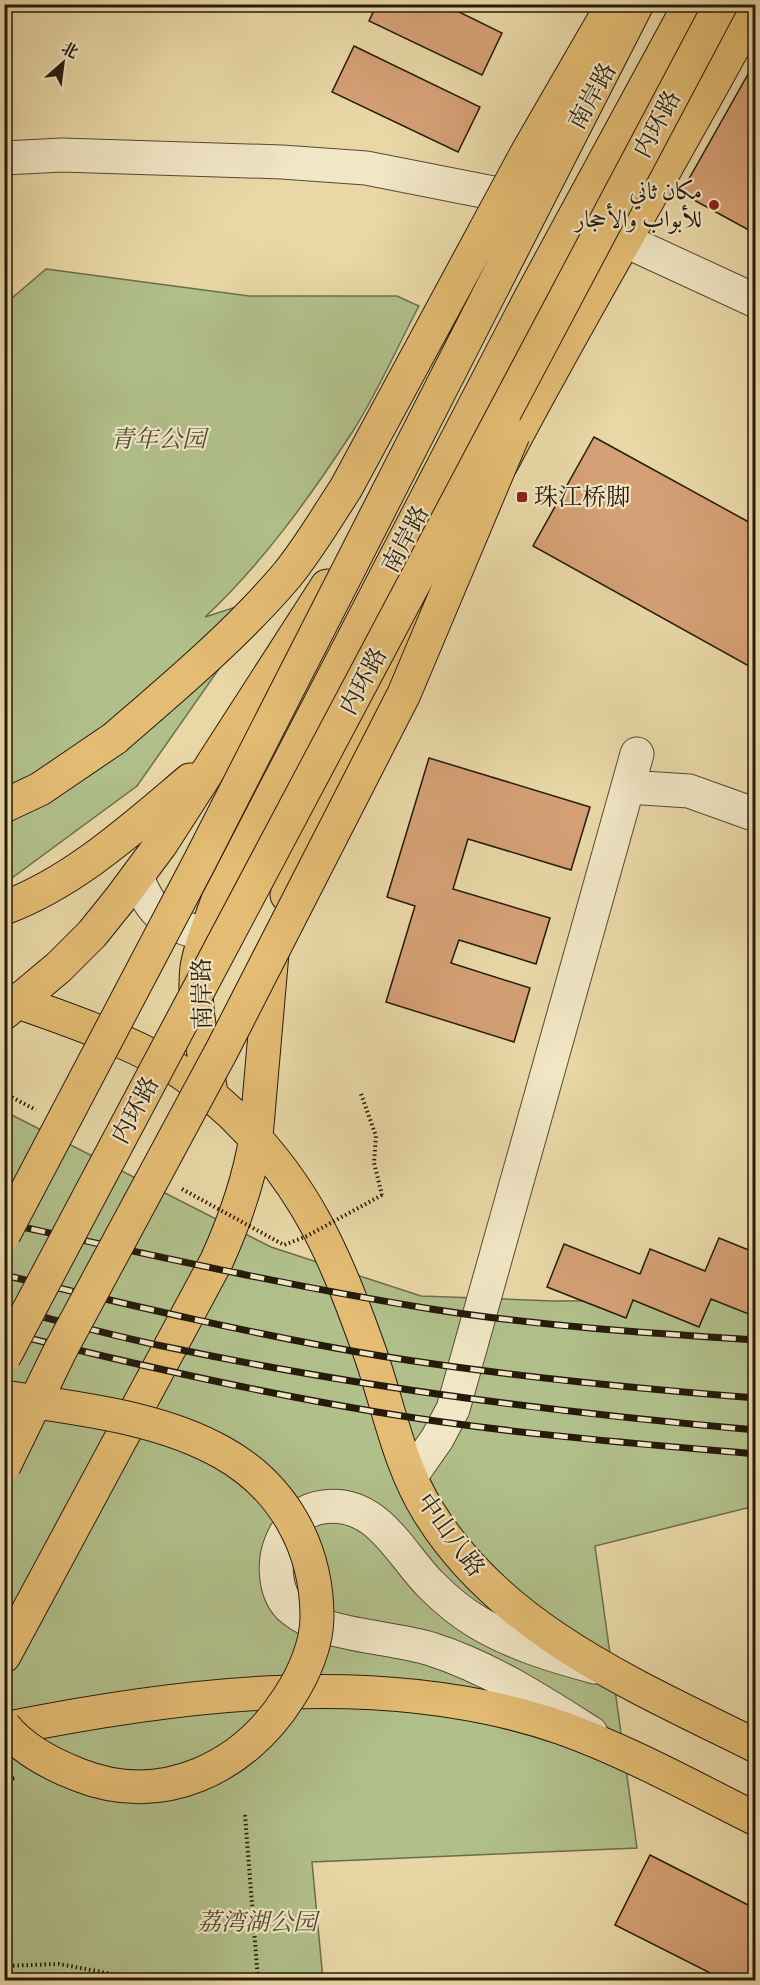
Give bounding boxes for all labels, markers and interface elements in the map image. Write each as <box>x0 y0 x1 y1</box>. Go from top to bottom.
north arrow <box>33 33 93 93</box>
text: 北 <box>57 37 82 64</box>
street label: 南岸路 <box>561 57 623 135</box>
street label: 内环路 <box>626 85 688 163</box>
place label: مكان ثاني للأبواب والأحجار <box>573 175 702 235</box>
marker: مكان ثاني للأبواب والأحجار <box>707 198 721 212</box>
park label: 青年公园 <box>110 423 210 455</box>
place label: 珠江桥脚 <box>534 481 630 513</box>
marker: 珠江桥脚 <box>515 490 529 504</box>
street label: 南岸路 <box>374 500 436 578</box>
street label: 内环路 <box>332 642 394 720</box>
street label: 南岸路 <box>185 958 219 1030</box>
street label: 内环路 <box>104 1071 166 1149</box>
street label: 中山八路 <box>410 1487 492 1583</box>
park label: 荔湾湖公园 <box>197 1906 321 1938</box>

